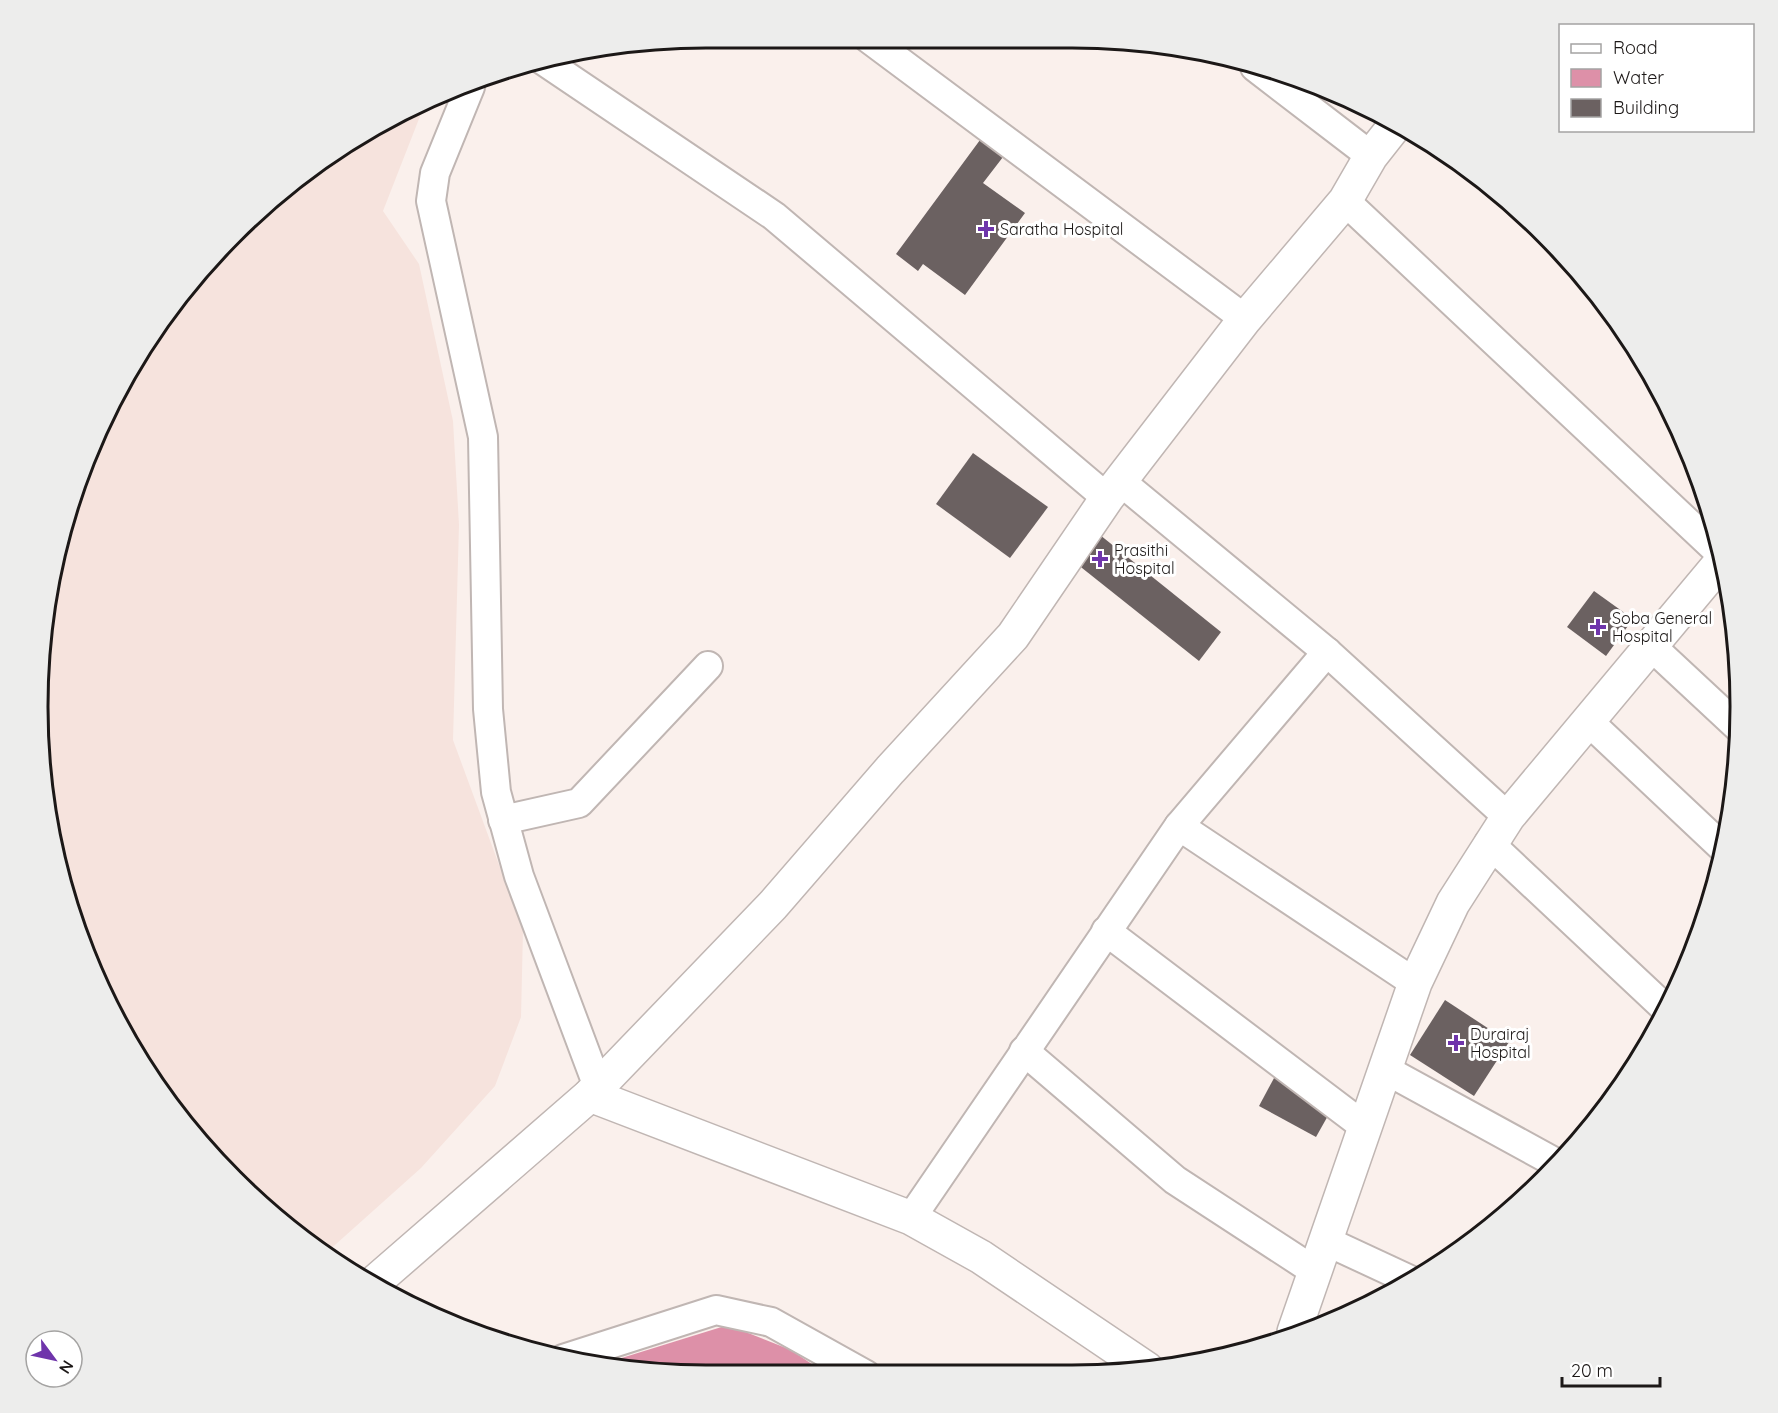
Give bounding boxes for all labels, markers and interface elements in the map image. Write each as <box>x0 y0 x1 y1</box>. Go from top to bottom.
legend <box>1559 24 1754 132</box>
text: Road <box>1613 36 1658 59</box>
text: Water <box>1613 66 1664 89</box>
text: Building <box>1613 96 1679 119</box>
place label: Saratha Hospital <box>1000 219 1124 239</box>
marker: Saratha Hospital <box>977 220 995 238</box>
place label: Prasithi Hospital <box>1114 540 1175 578</box>
marker: Prasithi Hospital <box>1091 550 1109 568</box>
place label: Soba General Hospital <box>1612 608 1712 646</box>
marker: Soba General Hospital <box>1589 618 1607 636</box>
place label: Durairaj Hospital <box>1470 1024 1531 1062</box>
marker: Durairaj Hospital <box>1447 1034 1465 1052</box>
north arrow <box>24 1329 84 1389</box>
scale bar <box>1562 1350 1660 1388</box>
text: N <box>55 1357 78 1378</box>
text: 20 m <box>1571 1359 1613 1382</box>

